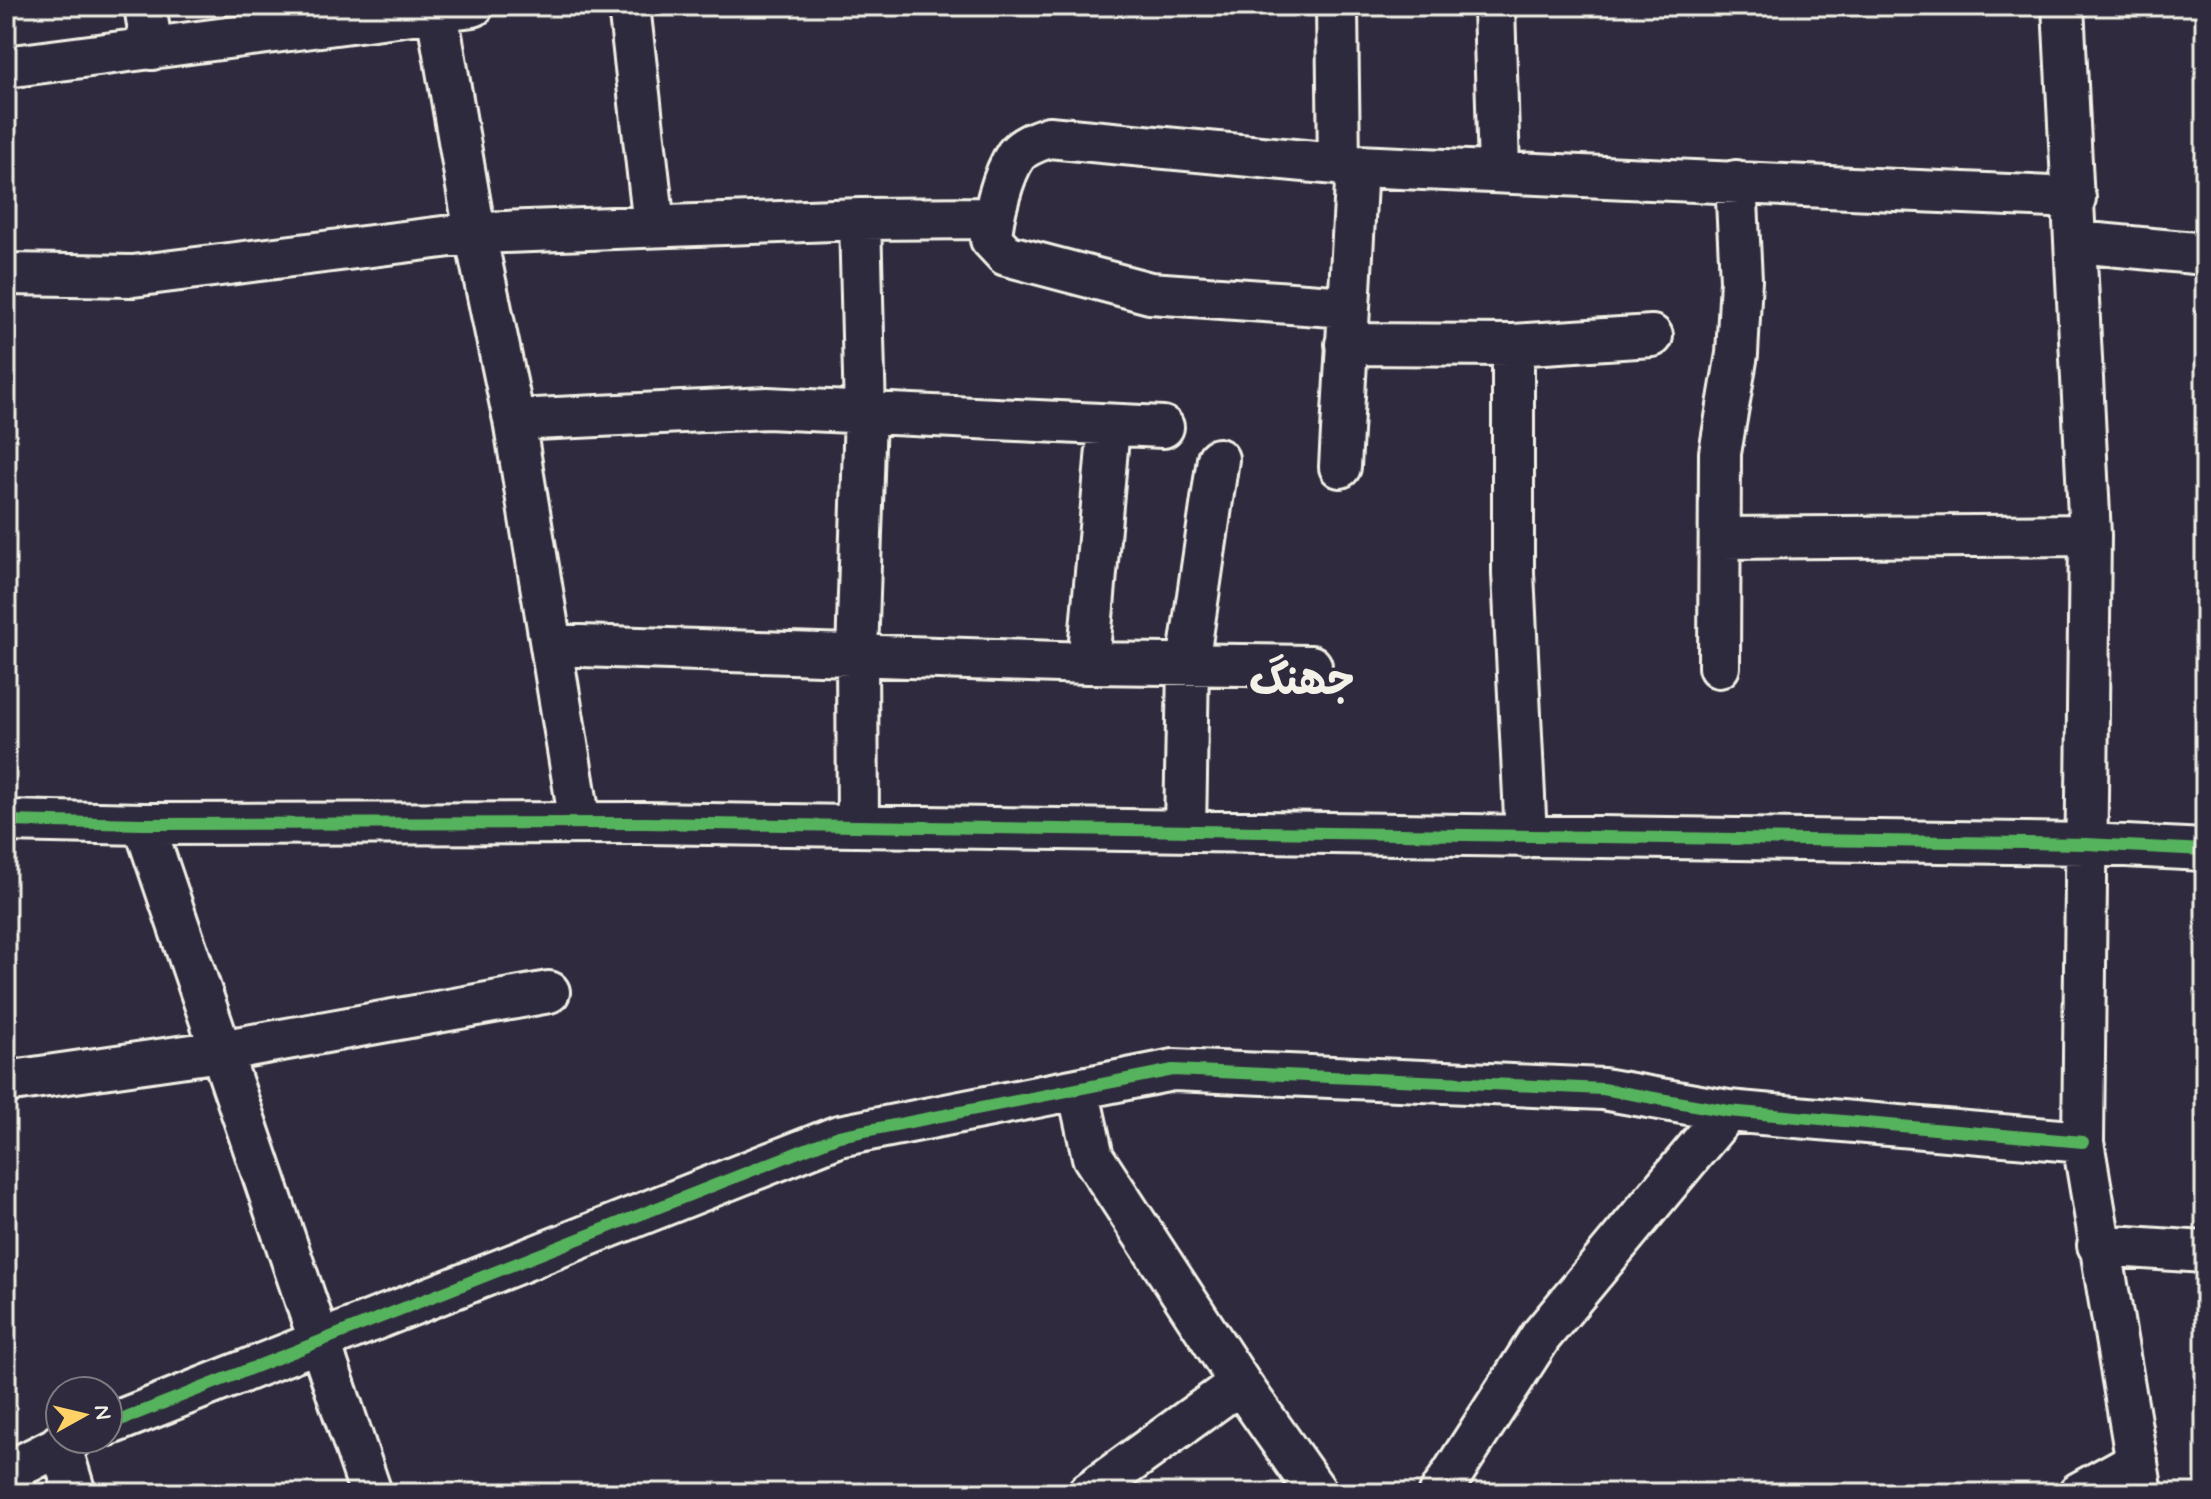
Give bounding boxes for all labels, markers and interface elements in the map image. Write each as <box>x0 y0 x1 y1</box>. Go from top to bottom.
district label: جھنگ <box>1249 654 1355 710</box>
north arrow <box>44 1375 124 1455</box>
text: N <box>87 1403 117 1422</box>

